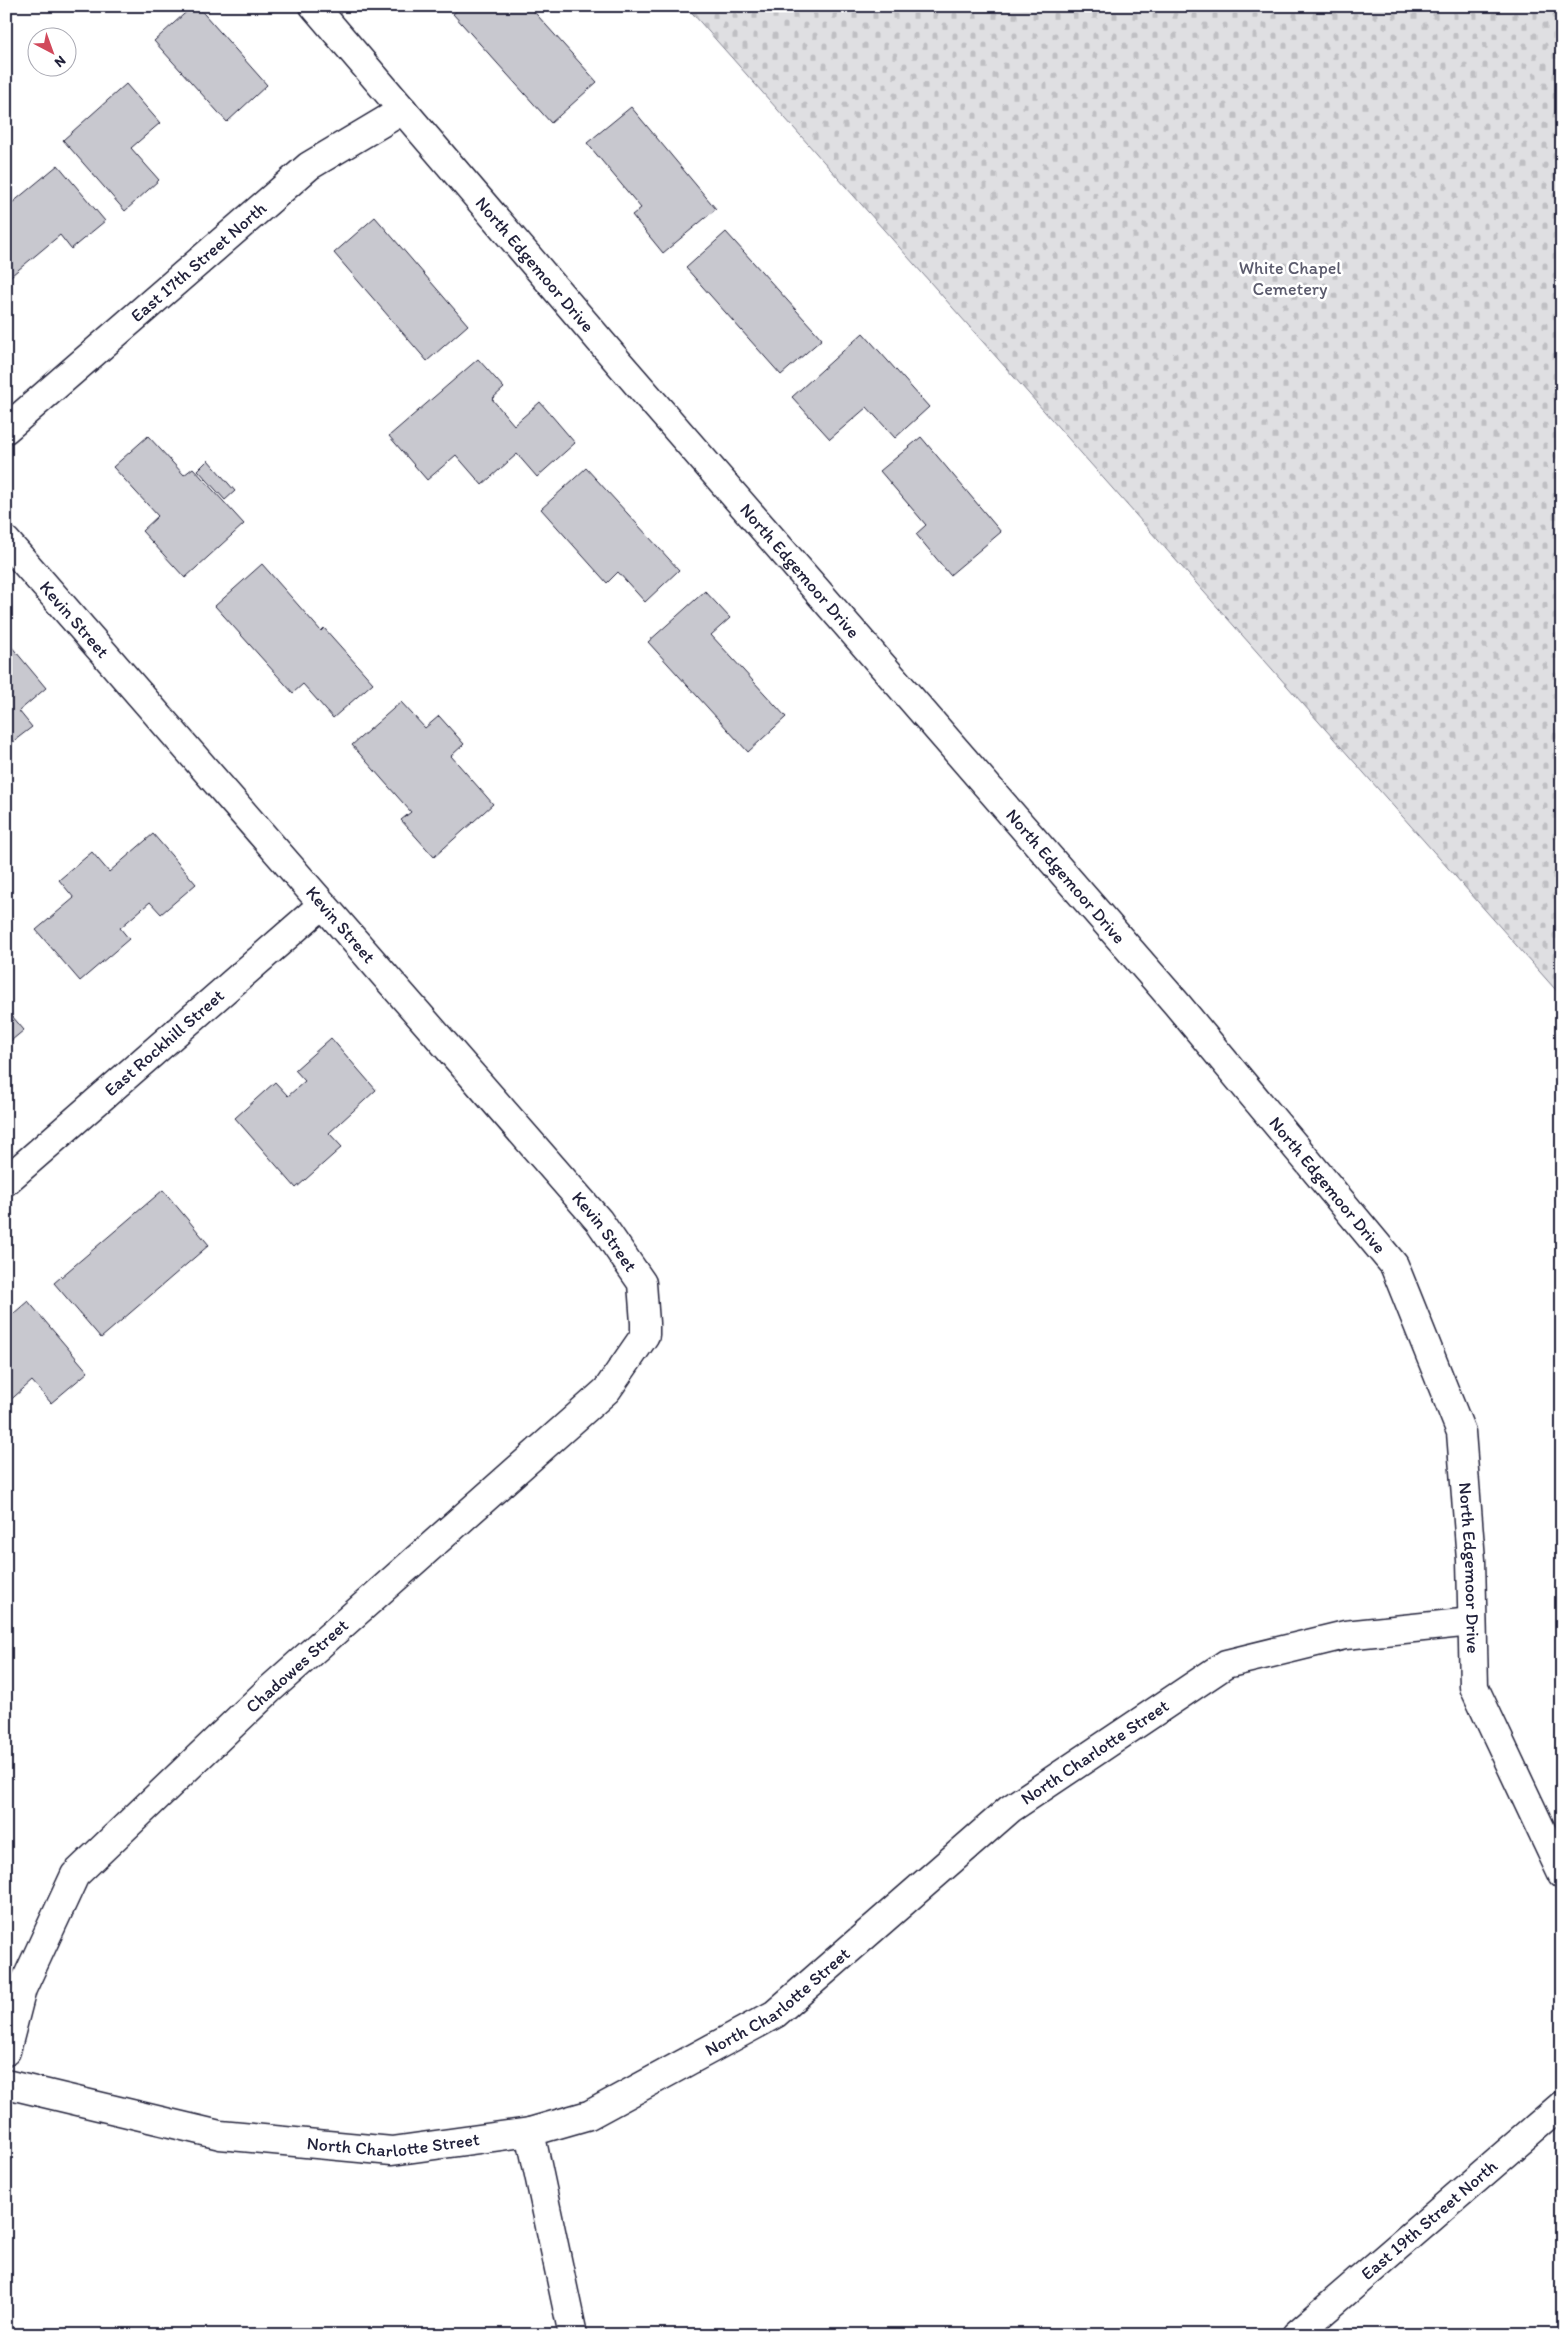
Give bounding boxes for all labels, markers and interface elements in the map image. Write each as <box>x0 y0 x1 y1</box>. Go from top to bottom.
north arrow <box>28 28 78 78</box>
text: N <box>51 52 69 71</box>
street label: North Edgemoor Drive <box>471 192 599 337</box>
street label: East 17th Street North <box>126 197 271 327</box>
park label: White Chapel Cemetery <box>1239 257 1341 300</box>
street label: North Edgemoor Drive <box>735 499 864 643</box>
street label: Kevin Street <box>35 576 114 662</box>
street label: North Edgemoor Drive <box>1001 804 1130 948</box>
street label: Kevin Street <box>301 882 380 968</box>
street label: East Rockhill Street <box>100 984 229 1101</box>
street label: North Edgemoor Drive <box>1264 1112 1391 1258</box>
street label: Kevin Street <box>567 1187 642 1276</box>
street label: North Edgemoor Drive <box>1454 1482 1484 1654</box>
street label: Chadowes Street <box>241 1614 353 1718</box>
street label: North Charlotte Street <box>1016 1694 1173 1810</box>
street label: North Charlotte Street <box>701 1943 855 2061</box>
street label: North Charlotte Street <box>306 2128 481 2162</box>
street label: East 19th Street North <box>1356 2155 1502 2285</box>

